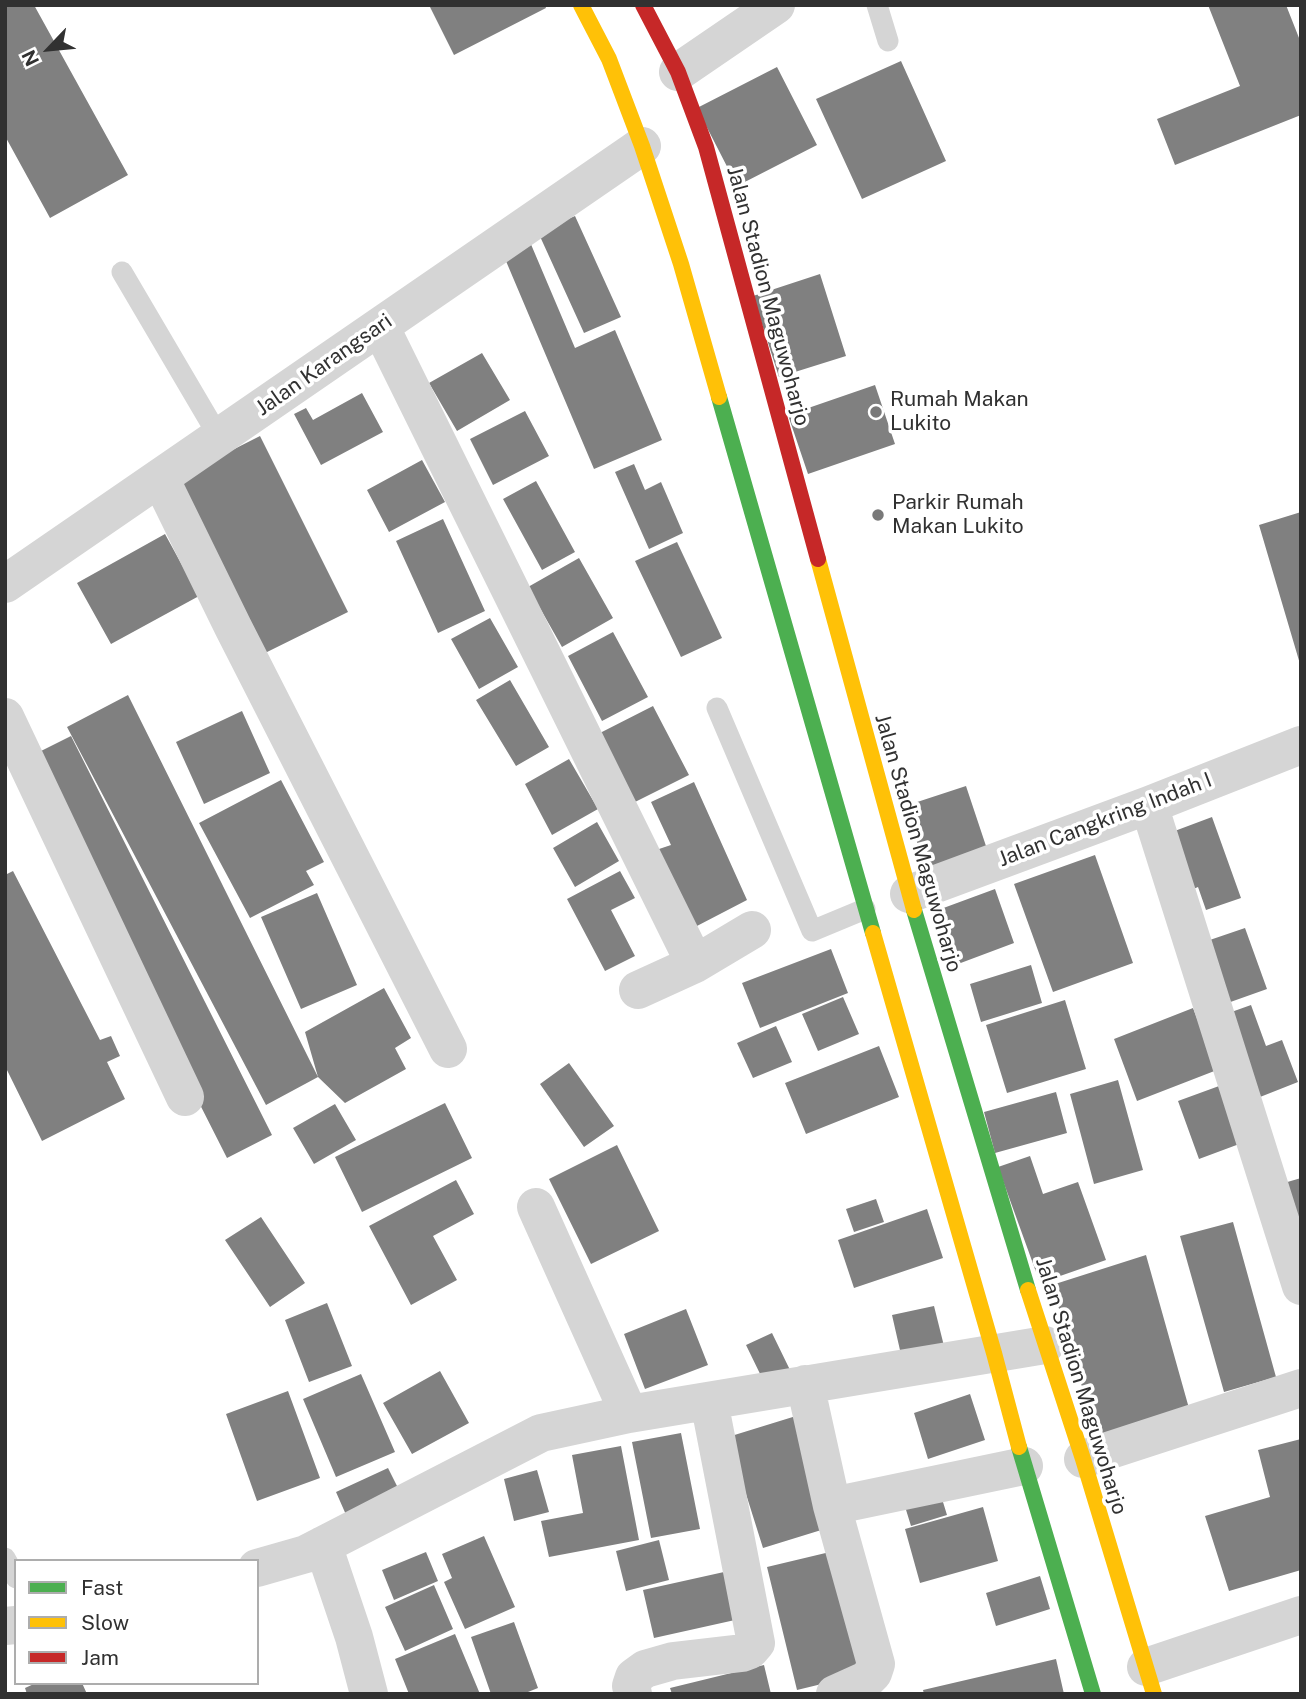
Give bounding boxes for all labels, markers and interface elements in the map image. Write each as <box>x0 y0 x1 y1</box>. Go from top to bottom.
north arrow <box>14 14 84 84</box>
text: N <box>17 47 43 70</box>
street label: Jalan Stadion Maguwoharjo <box>721 163 815 429</box>
street label: Jalan Karangsari <box>251 309 397 421</box>
place label: Rumah Makan Lukito <box>890 387 1029 437</box>
marker: Rumah Makan Lukito <box>868 404 884 420</box>
place label: Parkir Rumah Makan Lukito <box>892 490 1024 540</box>
marker: Parkir Rumah Makan Lukito <box>870 507 886 523</box>
street label: Jalan Stadion Maguwoharjo <box>869 711 967 975</box>
street label: Jalan Cangkring Indah I <box>995 768 1215 872</box>
street label: Jalan Stadion Maguwoharjo <box>1030 1254 1132 1518</box>
legend <box>14 1559 259 1685</box>
text: Fast <box>81 1575 123 1600</box>
text: Slow <box>81 1610 129 1635</box>
text: Jam <box>81 1645 119 1670</box>

